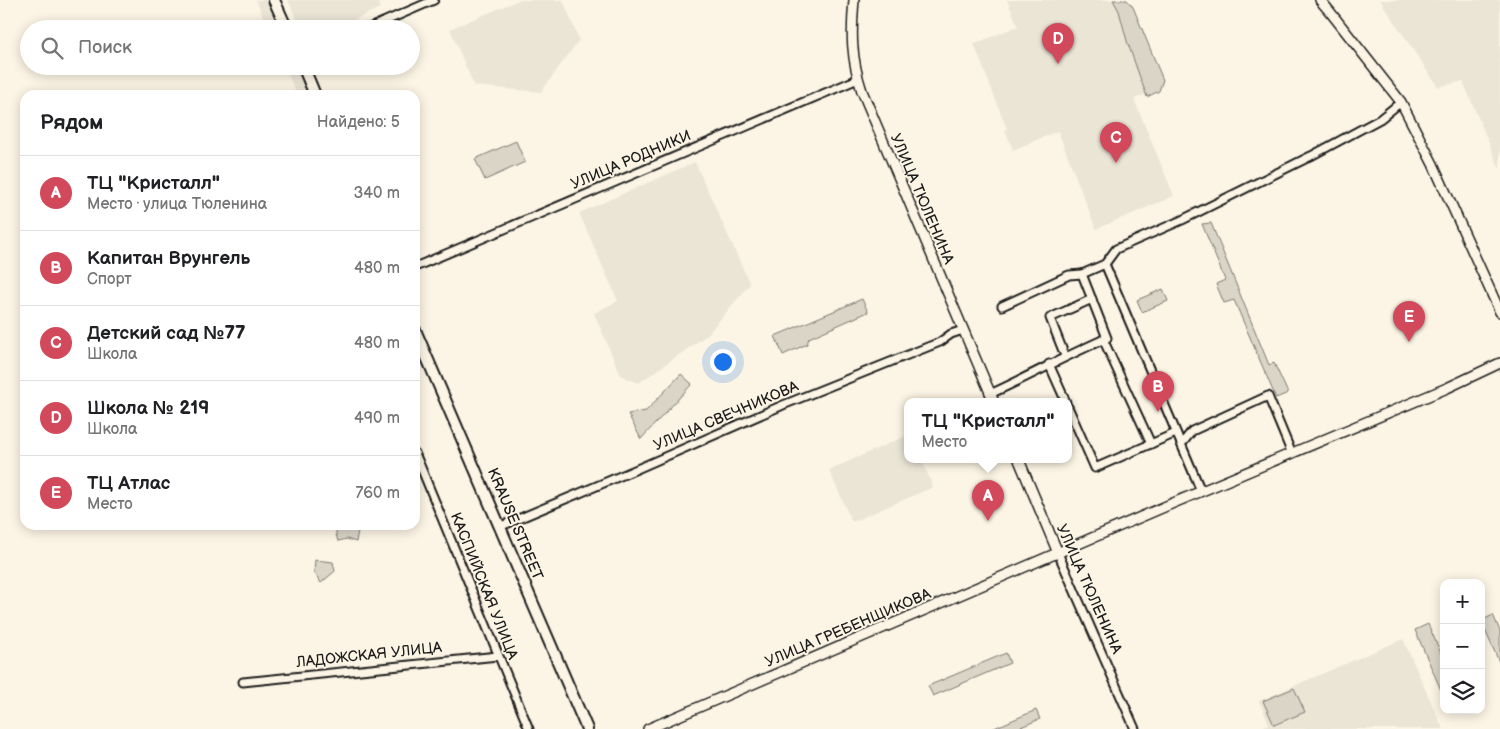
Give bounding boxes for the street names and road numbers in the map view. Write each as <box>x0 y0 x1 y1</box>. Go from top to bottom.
street label: УЛИЦА РОДНИКИ <box>568 126 694 194</box>
street label: УЛИЦА ТЮЛЕНИНА <box>886 131 958 268</box>
street label: УЛИЦА СВЕЧНИКОВА <box>651 377 802 455</box>
street label: KRAUSE STREET <box>483 465 547 583</box>
street label: КАСПИЙСКАЯ УЛИЦА <box>446 510 523 663</box>
street label: УЛИЦА ТЮЛЕНИНА <box>1052 521 1127 658</box>
street label: УЛИЦА ГРЕБЕНЩИКОВА <box>762 584 935 672</box>
street label: ЛАДОЖСКАЯ УЛИЦА <box>294 638 444 672</box>

